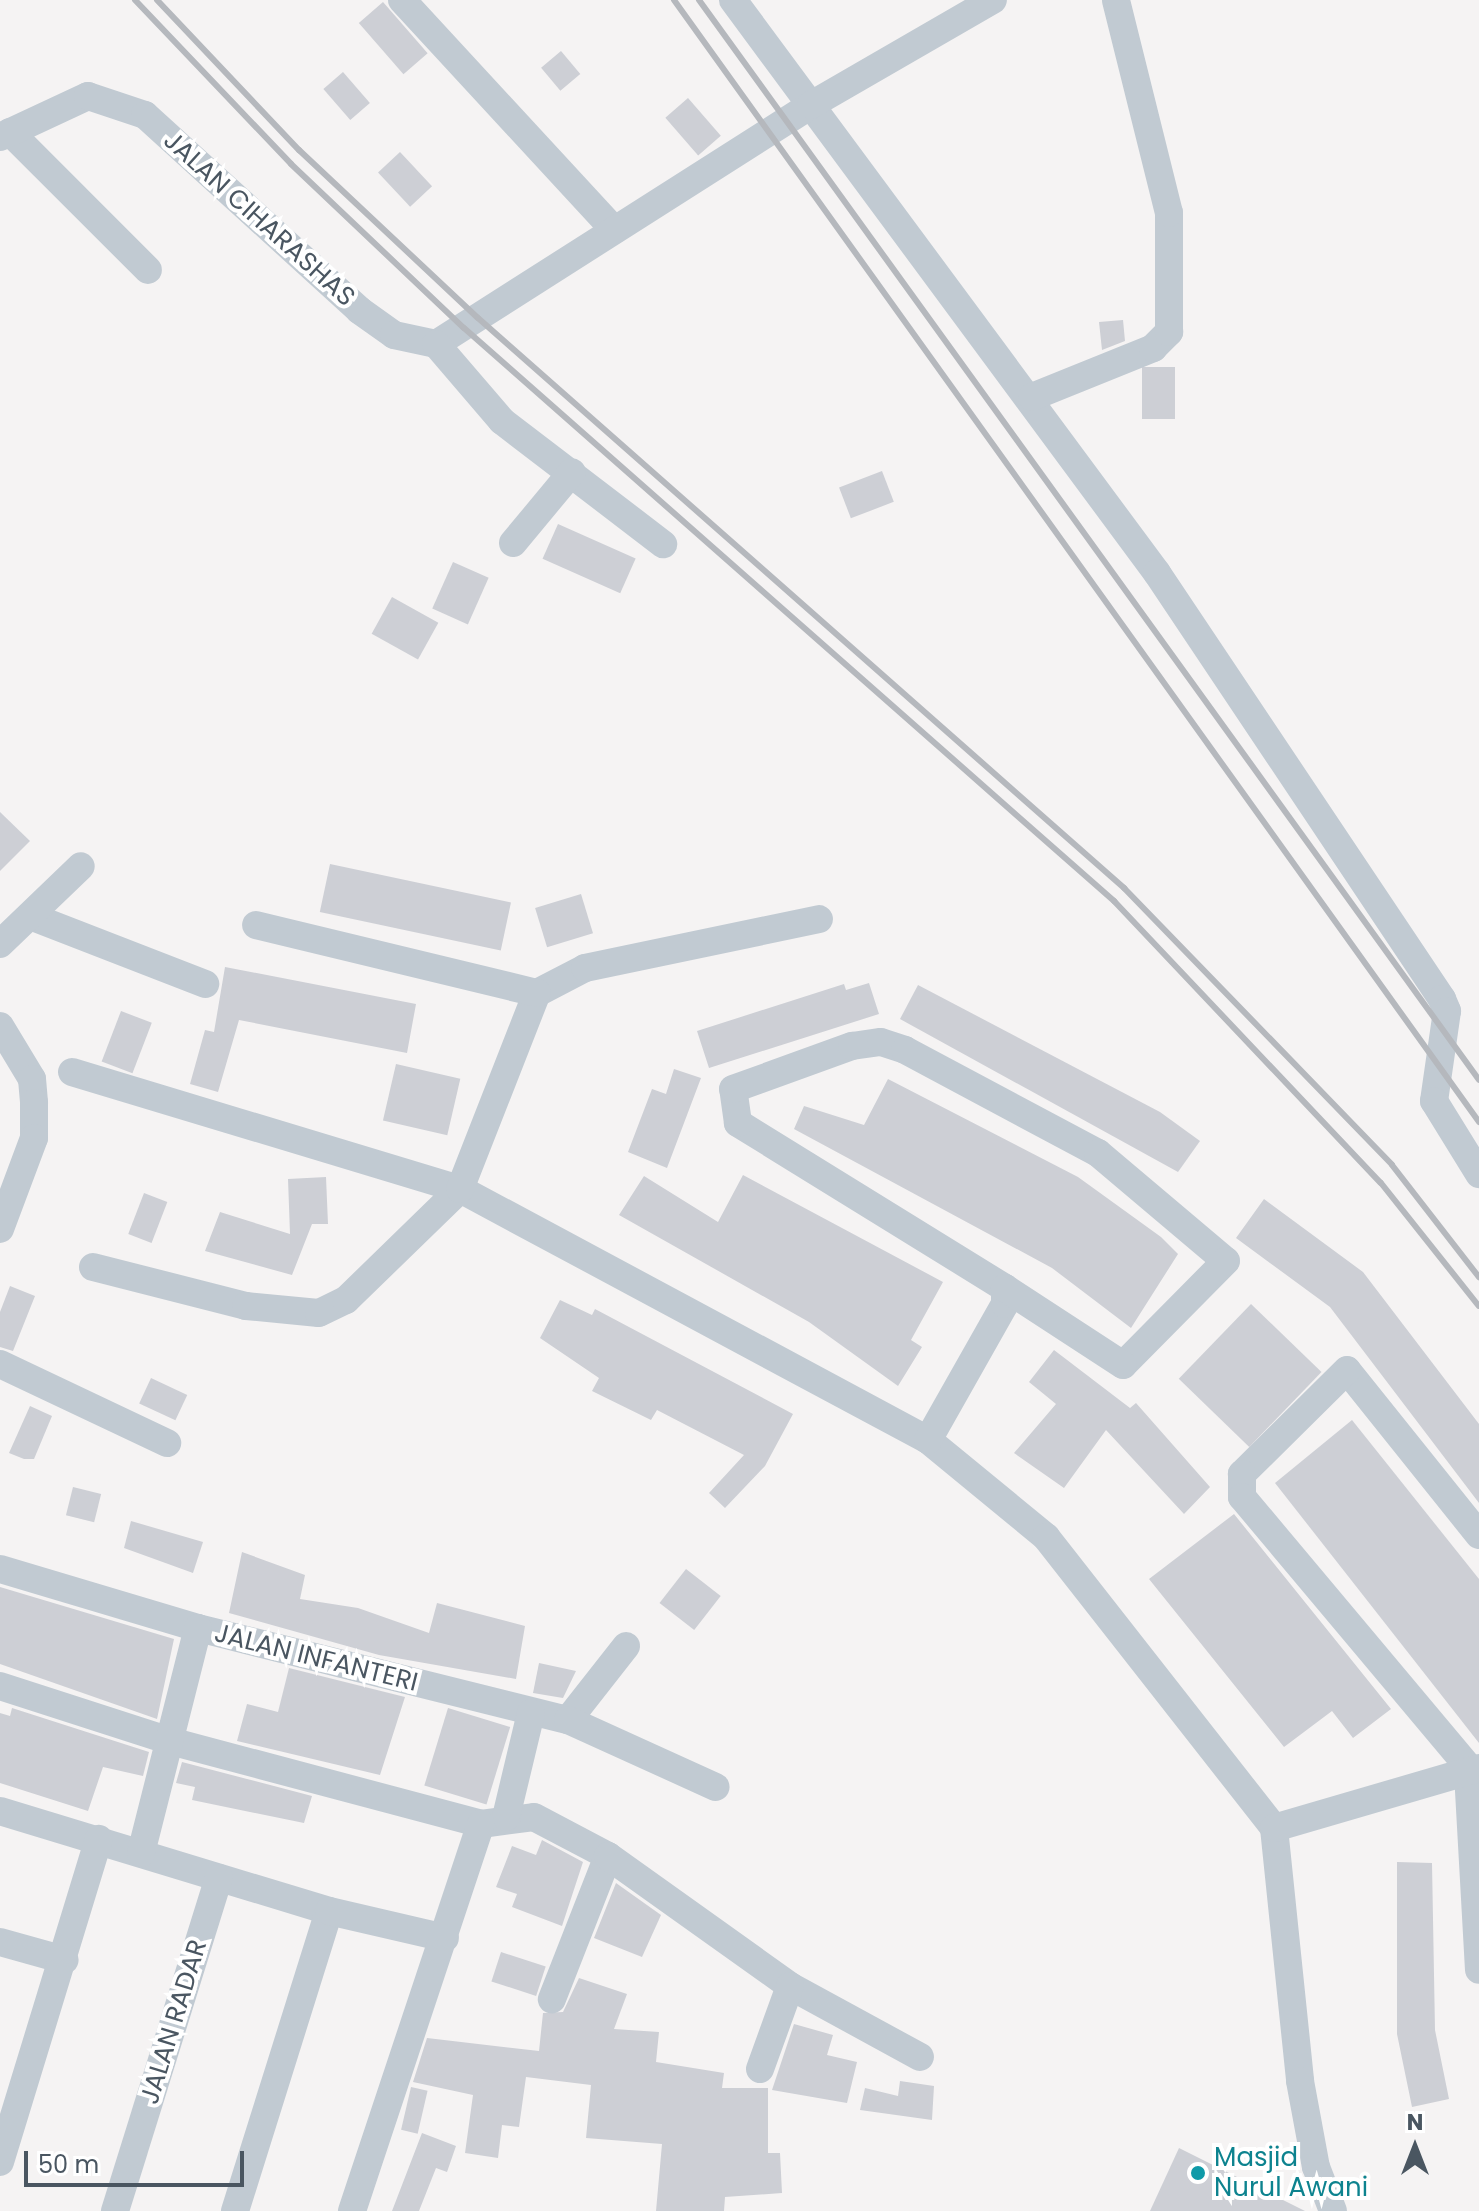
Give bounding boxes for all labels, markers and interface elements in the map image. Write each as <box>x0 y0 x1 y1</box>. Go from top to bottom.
street label: JALAN CIHARASHAS <box>157 125 361 313</box>
street label: JALAN INFANTERI <box>211 1618 421 1698</box>
street label: JALAN RADAR <box>134 1936 214 2108</box>
north arrow <box>1375 2107 1455 2187</box>
text: N <box>1407 2107 1423 2138</box>
scale bar <box>28 2135 248 2185</box>
place label: Masjid Nurul Awani <box>1214 2142 1368 2204</box>
text: 50 m <box>38 2148 99 2181</box>
marker: Masjid Nurul Awani <box>1189 2164 1207 2182</box>

